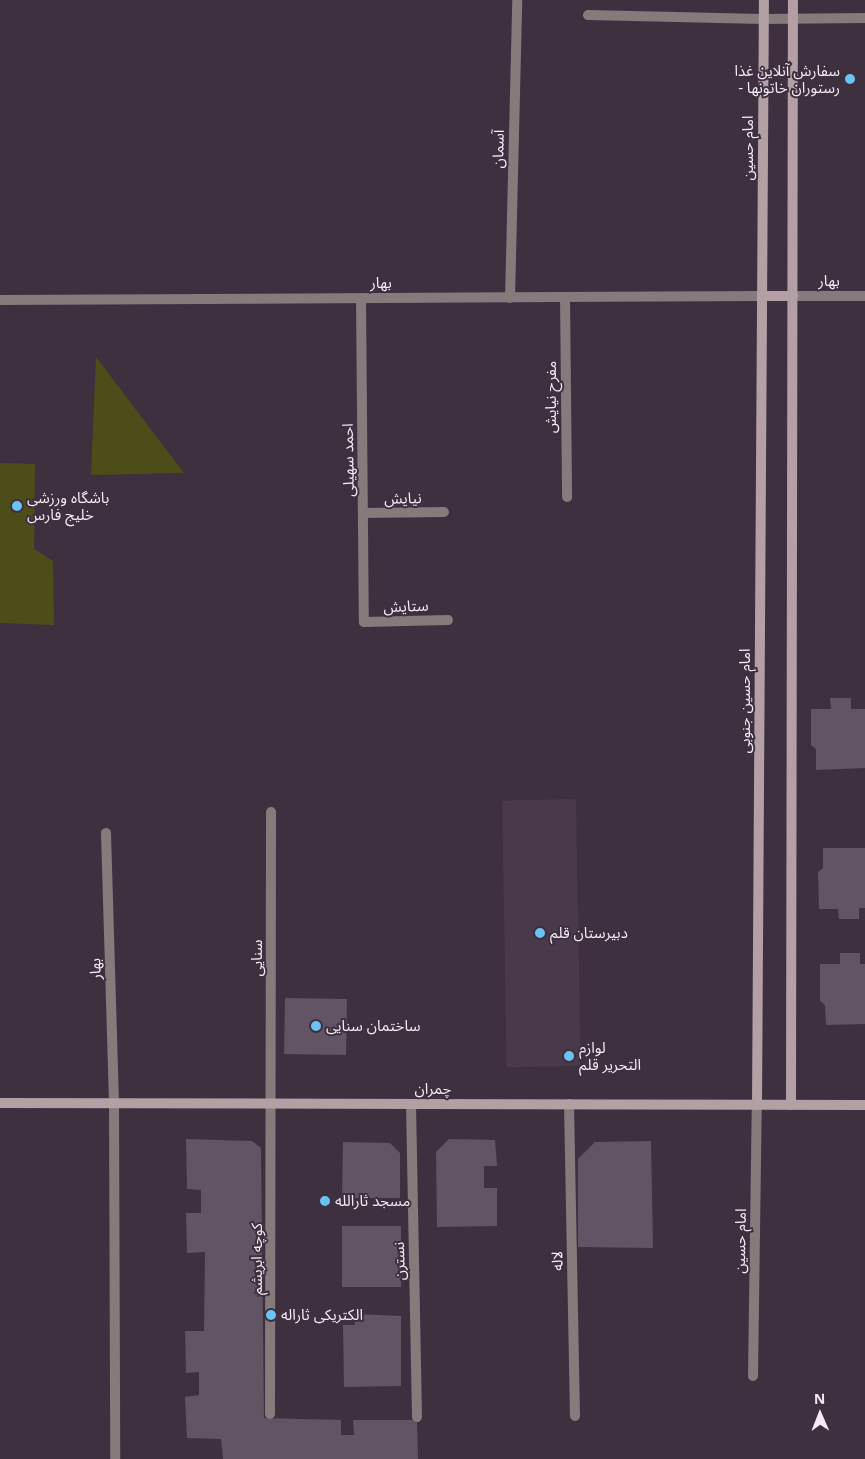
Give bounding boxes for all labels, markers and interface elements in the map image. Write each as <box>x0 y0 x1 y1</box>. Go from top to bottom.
place label: سفارش آنلاین غذا - رستوران خاتونها <box>734 61 840 96</box>
marker: سفارش آنلاین غذا - رستوران خاتونها <box>844 73 856 85</box>
street label: امام حسین <box>739 115 757 181</box>
street label: آسمان <box>489 130 507 168</box>
street label: بهار <box>818 272 840 290</box>
street label: بهار <box>370 274 392 292</box>
street label: مفرح نیایش <box>542 361 560 433</box>
street label: احمد سهیلی <box>338 423 358 497</box>
place label: باشگاه ورزشی خلیج فارس <box>27 488 109 523</box>
street label: نیایش <box>384 489 422 507</box>
marker: باشگاه ورزشی خلیج فارس <box>11 500 23 512</box>
street label: ستایش <box>383 596 429 616</box>
street label: امام حسین جنوبی <box>736 648 754 754</box>
place label: دبیرستان قلم <box>550 924 628 942</box>
marker: دبیرستان قلم <box>534 927 546 939</box>
street label: سنایی <box>248 940 266 976</box>
street label: بهار <box>86 958 104 980</box>
place label: ساختمان سنایی <box>326 1017 421 1035</box>
marker: ساختمان سنایی <box>310 1020 322 1032</box>
place label: لوازم التحریر قلم <box>579 1038 641 1073</box>
marker: لوازم التحریر قلم <box>563 1050 575 1062</box>
street label: چمران <box>415 1080 451 1098</box>
place label: مسجد ثارالله <box>335 1192 410 1210</box>
marker: مسجد ثارالله <box>319 1195 331 1207</box>
street label: امام حسین <box>730 1208 750 1274</box>
street label: کوچه ابریشم <box>248 1223 266 1295</box>
street label: نسترن <box>390 1242 408 1280</box>
street label: لاله <box>548 1251 566 1271</box>
place label: الکتریکی ثاراله <box>281 1306 363 1324</box>
marker: الکتریکی ثاراله <box>265 1309 277 1321</box>
north arrow <box>795 1389 845 1439</box>
text: N <box>814 1389 826 1408</box>

